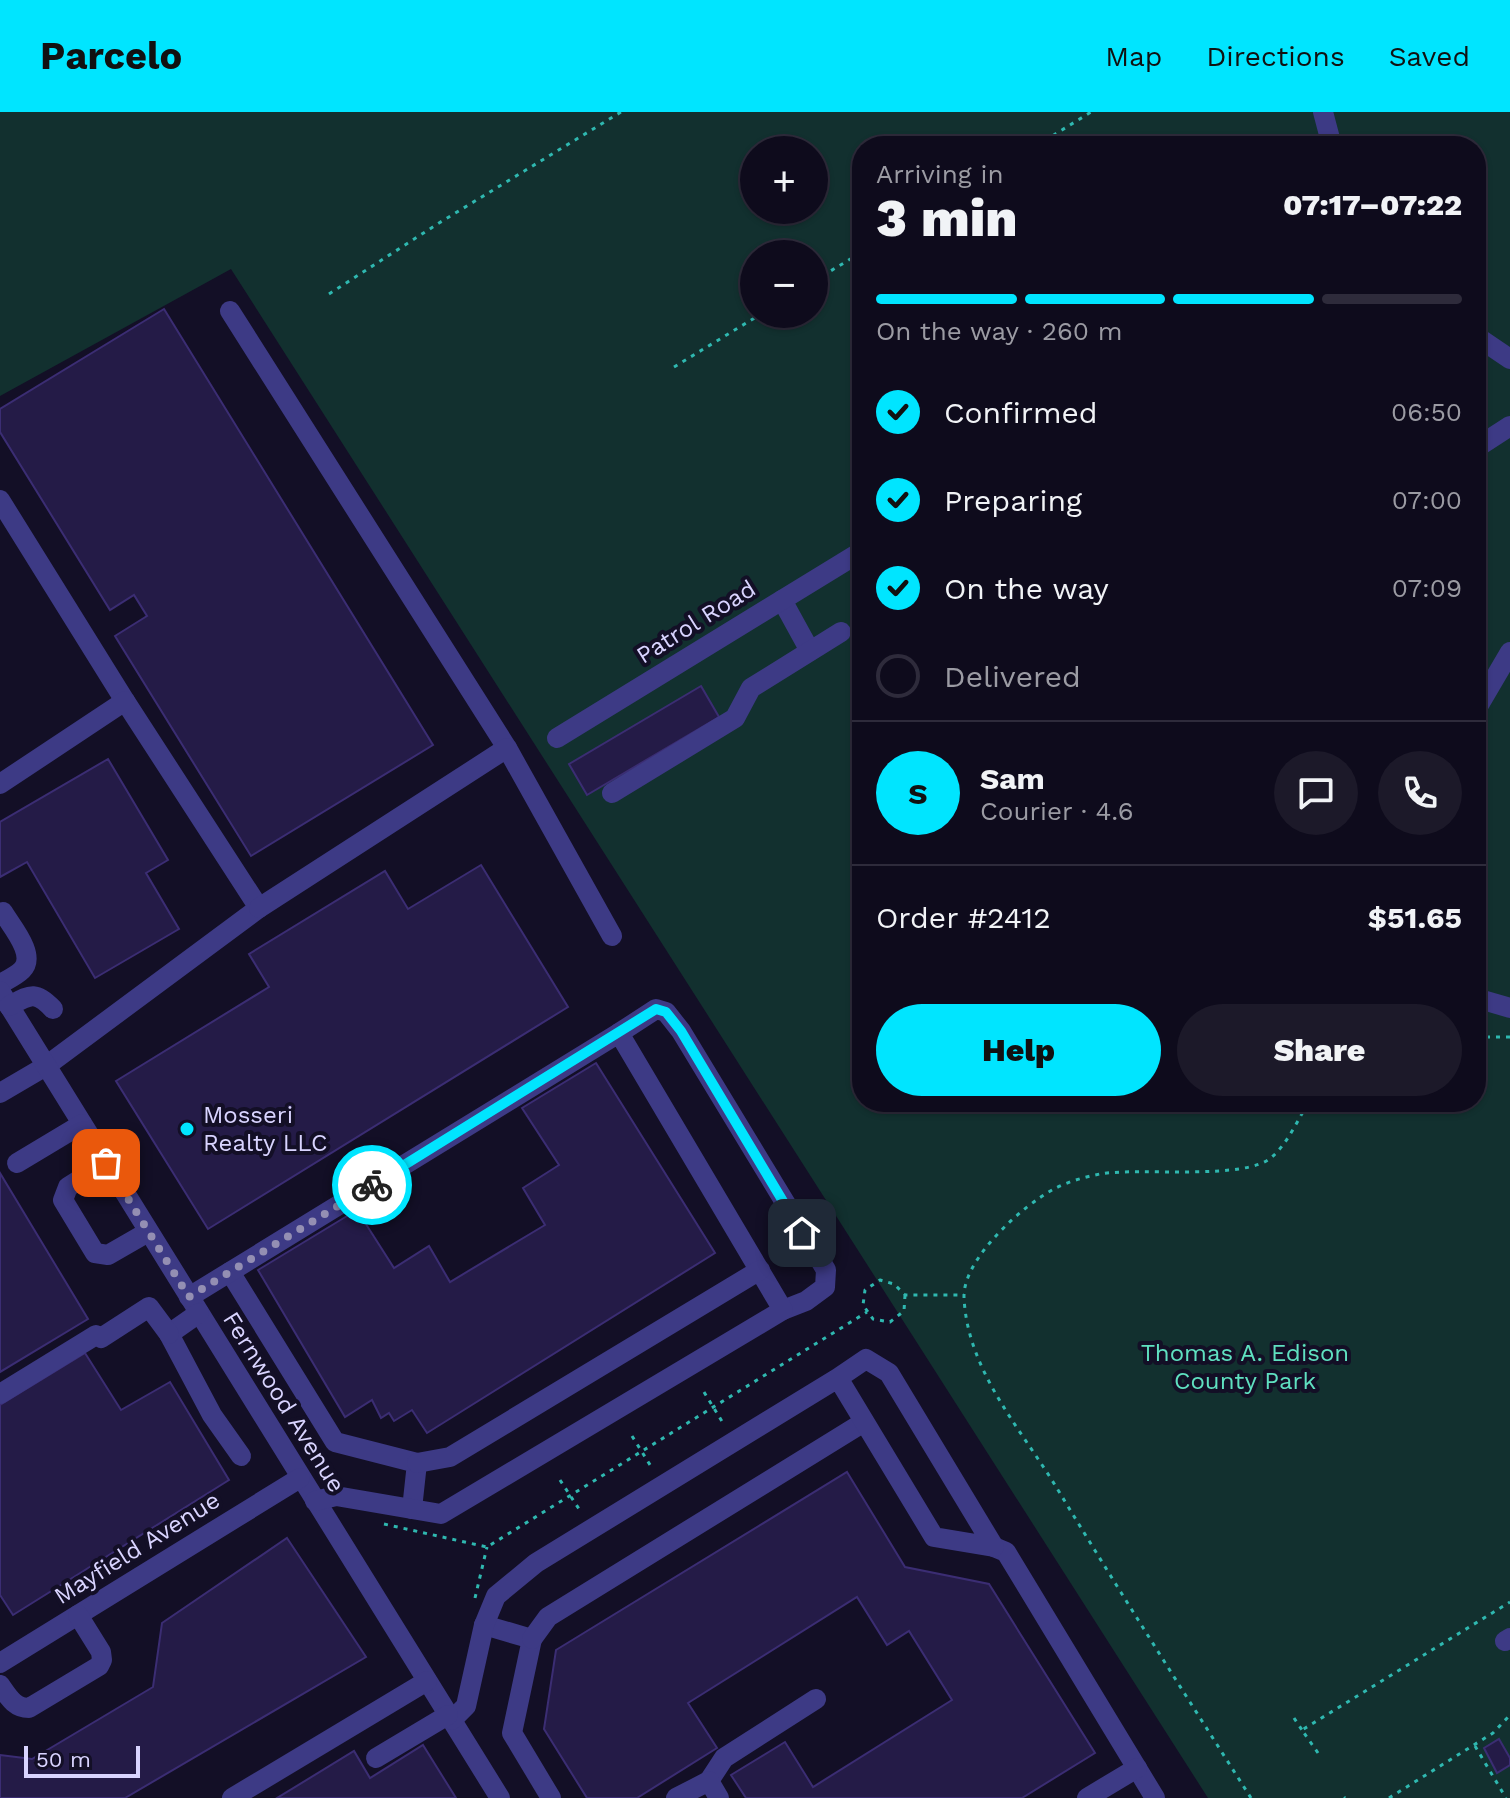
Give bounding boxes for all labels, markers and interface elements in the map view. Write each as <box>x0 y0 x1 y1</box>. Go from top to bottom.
text: Parcelo <box>40 34 182 78</box>
text: Map <box>1105 40 1162 73</box>
text: Directions <box>1206 40 1345 73</box>
text: Saved <box>1389 40 1470 73</box>
map controls <box>740 136 828 328</box>
button: + <box>740 136 828 224</box>
text: Arriving in <box>876 159 1004 189</box>
text: 07:17–07:22 <box>1283 187 1462 222</box>
text: 3 min <box>876 188 1018 249</box>
button: − <box>740 240 828 328</box>
text: On the way · 260 m <box>876 316 1123 346</box>
icon: check <box>876 390 920 434</box>
text: Confirmed <box>944 395 1098 430</box>
text: 06:50 <box>1391 397 1462 427</box>
icon: check <box>876 478 920 522</box>
text: Preparing <box>944 483 1082 518</box>
text: 07:00 <box>1392 485 1462 515</box>
icon: check <box>876 566 920 610</box>
text: On the way <box>944 571 1109 606</box>
text: 07:09 <box>1392 573 1462 603</box>
street label: Patrol Road <box>631 574 761 670</box>
text: Delivered <box>944 659 1081 694</box>
button: chat <box>1274 751 1358 835</box>
button: phone <box>1378 751 1462 835</box>
text: Sam <box>980 761 1045 796</box>
text: S <box>908 776 928 811</box>
text: Courier · 4.6 <box>980 796 1134 826</box>
text: Order #2412 <box>876 900 1051 935</box>
text: $51.65 <box>1368 900 1462 935</box>
button: Help <box>876 1004 1161 1096</box>
button: Share <box>1177 1004 1462 1096</box>
place label: Mosseri Realty LLC <box>203 1101 328 1157</box>
marker: Mosseri Realty LLC <box>178 1120 196 1138</box>
pin <box>72 1129 140 1197</box>
icon: bag <box>84 1141 128 1185</box>
courier <box>332 1145 412 1225</box>
icon: bike <box>350 1163 394 1207</box>
pin <box>768 1199 836 1267</box>
icon: home <box>780 1211 824 1255</box>
street label: Fernwood Avenue <box>217 1307 351 1497</box>
park label: Thomas A. Edison County Park <box>1141 1339 1349 1395</box>
street label: Mayfield Avenue <box>49 1486 225 1610</box>
scale bar <box>24 1742 140 1778</box>
text: 50 m <box>36 1747 91 1772</box>

